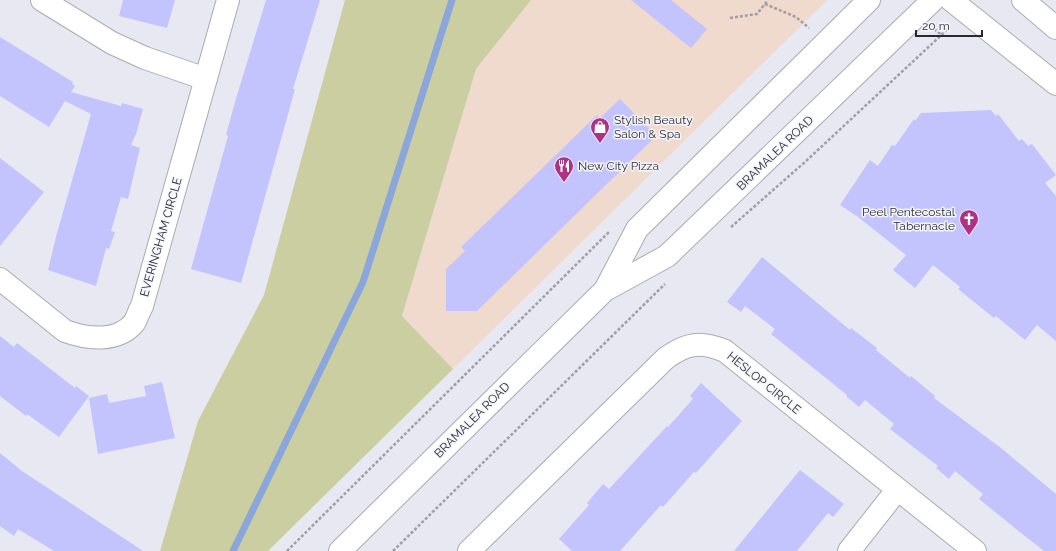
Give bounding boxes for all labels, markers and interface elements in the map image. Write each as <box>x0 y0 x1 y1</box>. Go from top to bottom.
scale bar <box>916 12 982 38</box>
text: 20 m <box>922 19 950 33</box>
place label: Stylish Beauty Salon & Spa <box>614 113 693 141</box>
street label: BRAMALEA ROAD <box>734 113 816 193</box>
shop icon: Stylish Beauty Salon & Spa <box>589 116 611 144</box>
restaurant icon: New City Pizza <box>553 155 575 183</box>
place label: New City Pizza <box>578 159 659 173</box>
street label: EVERINGHAM CIRCLE <box>137 176 185 298</box>
place label: Peel Pentecostal Tabernacle <box>862 205 956 233</box>
church icon: Peel Pentecostal Tabernacle <box>958 208 980 236</box>
street label: HESLOP CIRCLE <box>724 349 804 417</box>
street label: BRAMALEA ROAD <box>431 379 513 461</box>

